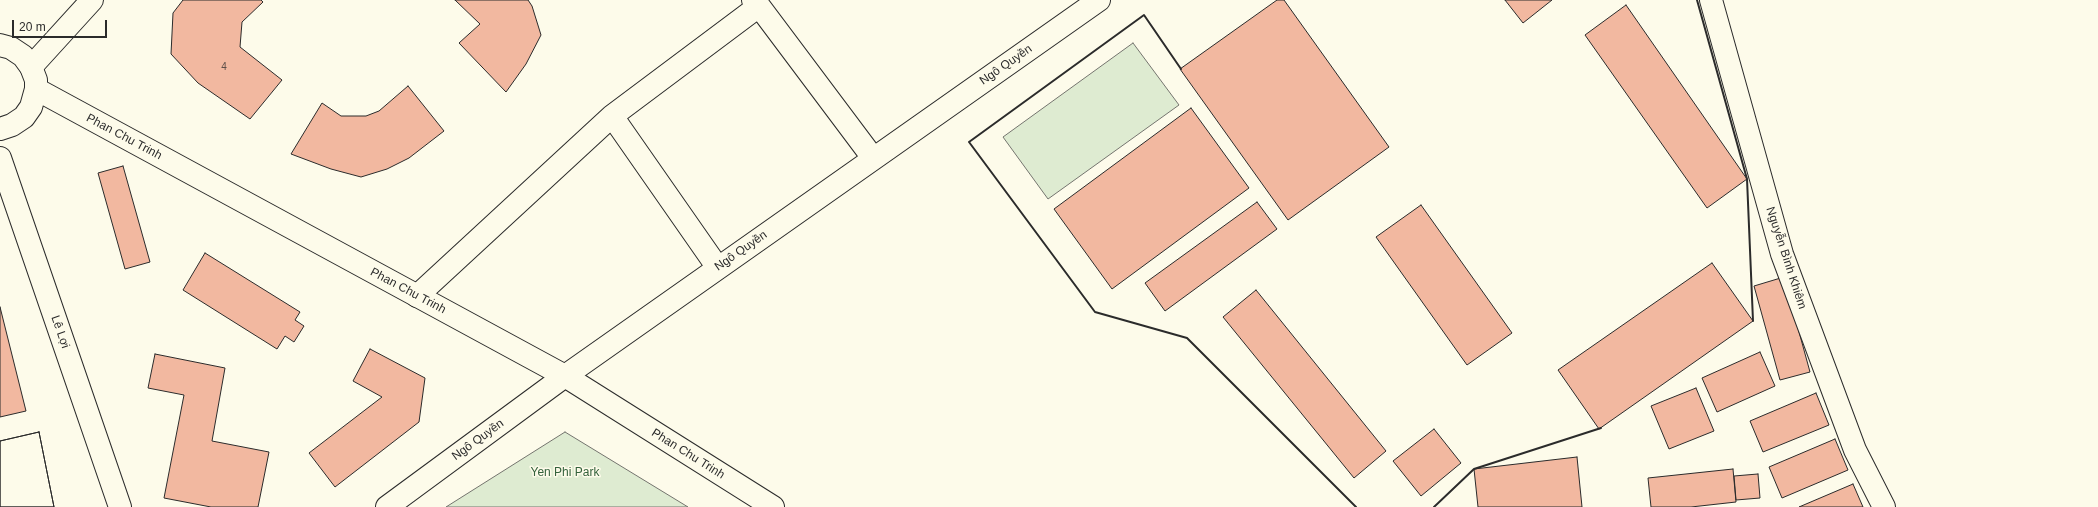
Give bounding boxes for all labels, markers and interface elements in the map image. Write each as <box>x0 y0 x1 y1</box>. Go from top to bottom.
scale bar <box>14 12 109 38</box>
text: 20 m <box>19 20 46 34</box>
street label: Ngô Quyền <box>977 42 1035 88</box>
house number: 4 <box>221 61 227 73</box>
street label: Phan Chu Trinh <box>84 111 164 163</box>
street label: Nguyễn Bình Khiêm <box>1763 205 1809 311</box>
street label: Ngô Quyền <box>712 228 770 274</box>
street label: Phan Chu Trinh <box>368 265 448 317</box>
street label: Lê Lợi <box>48 314 72 350</box>
street label: Ngô Quyền <box>449 416 507 464</box>
street label: Phan Chu Trinh <box>649 426 727 482</box>
park label: Yen Phi Park <box>531 466 599 480</box>

